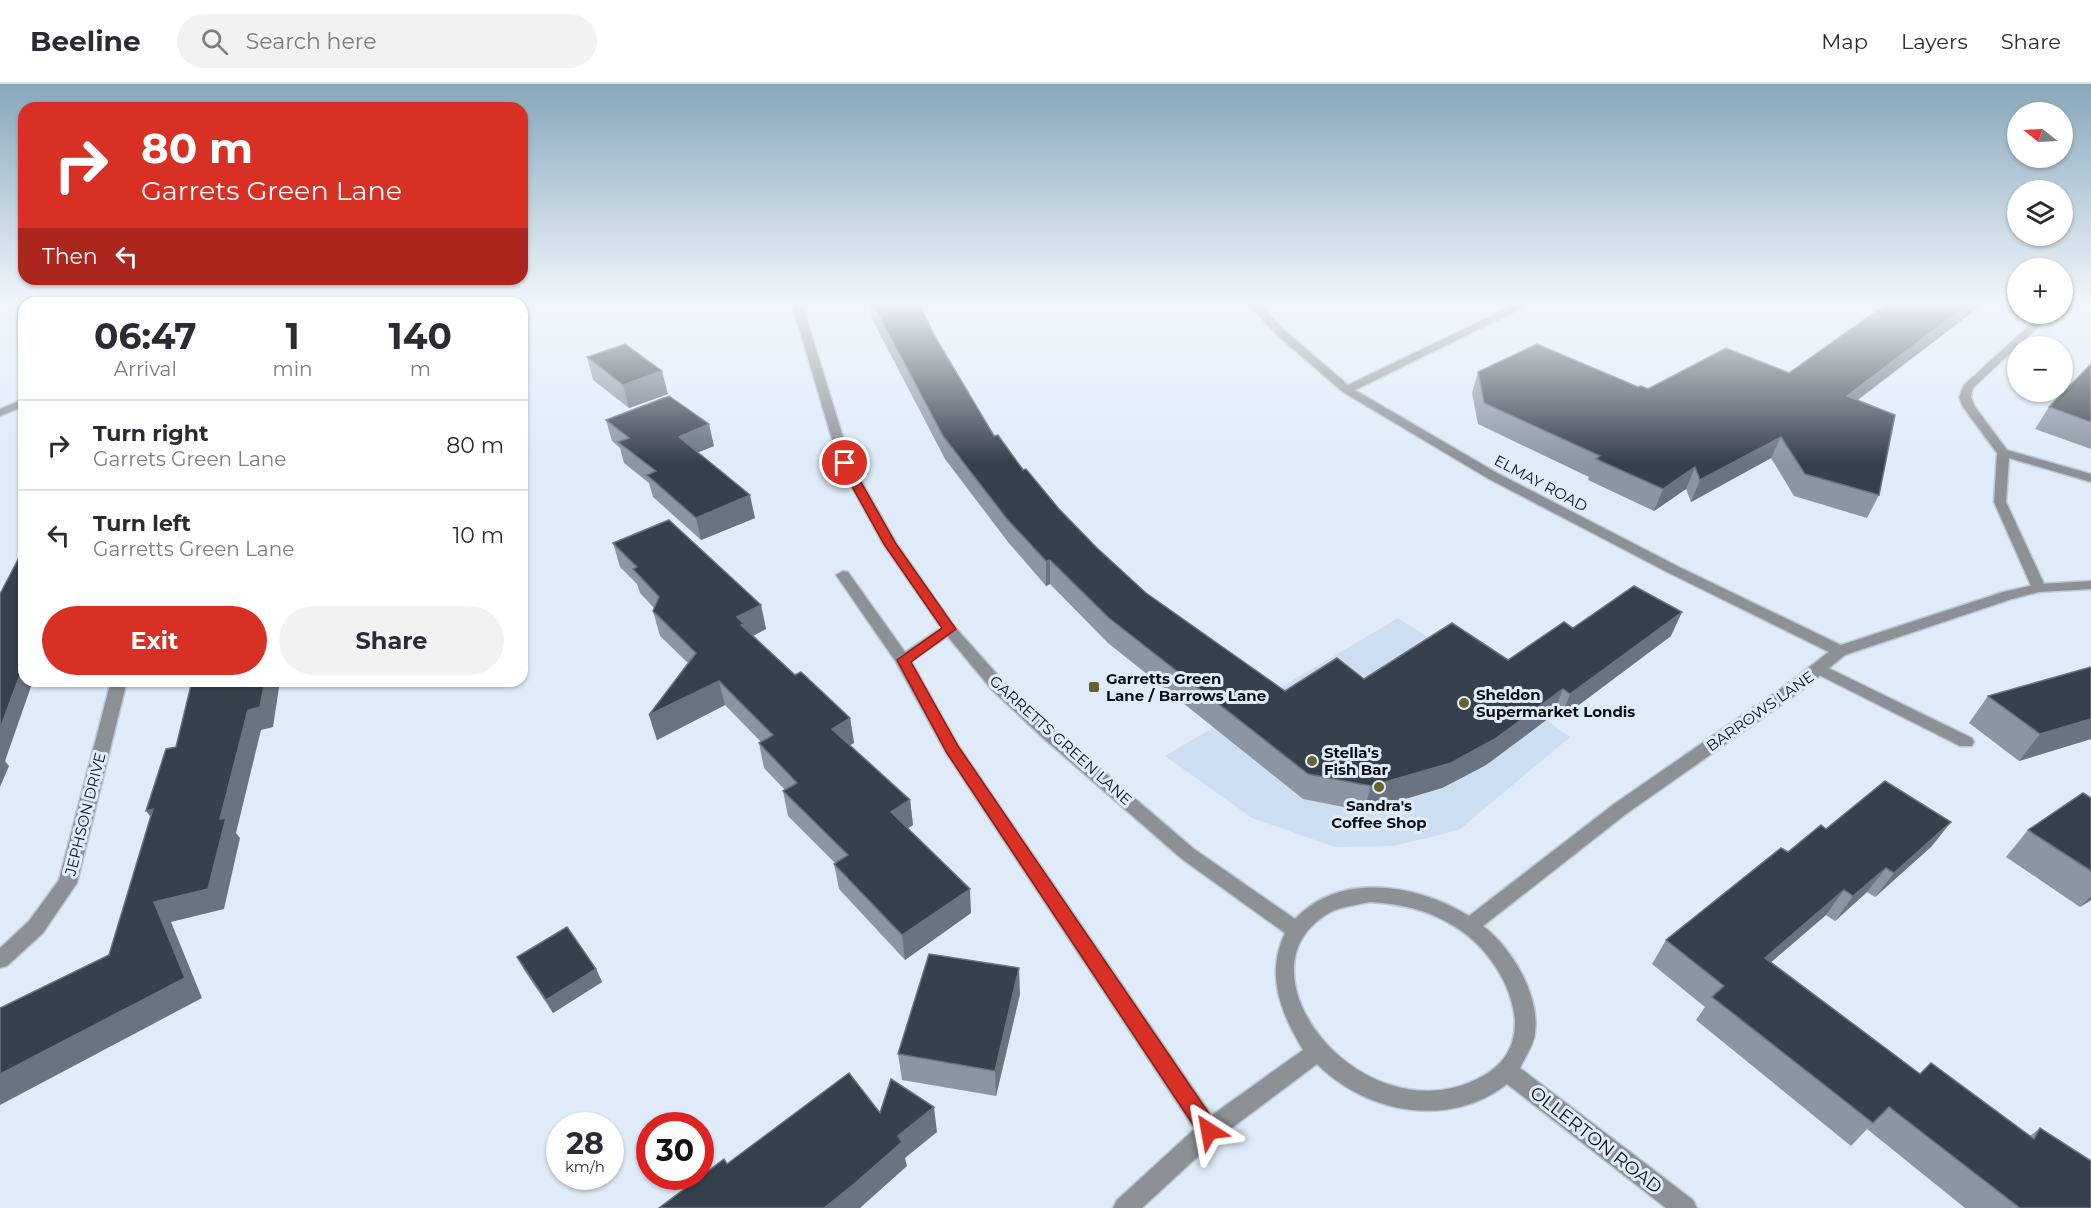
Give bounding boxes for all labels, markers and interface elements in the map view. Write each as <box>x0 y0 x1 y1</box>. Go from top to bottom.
search box <box>177 14 597 68</box>
text: Beeline <box>30 24 141 58</box>
icon: search <box>198 25 231 58</box>
text: Search here <box>246 28 377 55</box>
text: Map <box>1821 29 1868 54</box>
text: Layers <box>1901 29 1968 54</box>
text: Share <box>2001 29 2061 54</box>
north arrow <box>2007 102 2073 168</box>
map controls <box>2007 102 2073 402</box>
text: 80 m <box>141 122 253 174</box>
icon: right <box>42 126 120 204</box>
text: Garrets Green Lane <box>141 174 402 207</box>
button: layers <box>2007 180 2073 246</box>
icon: left <box>110 240 143 273</box>
text: Then <box>42 243 98 270</box>
button: + <box>2007 258 2073 324</box>
text: 06:47 <box>94 314 196 358</box>
text: 1 <box>285 314 300 358</box>
text: 140 <box>389 314 452 358</box>
button: − <box>2007 336 2073 402</box>
text: Arrival <box>114 357 177 381</box>
text: min <box>272 357 313 381</box>
text: m <box>410 357 431 381</box>
text: Turn right <box>93 420 208 447</box>
icon: right <box>42 429 75 462</box>
text: 80 m <box>446 432 504 459</box>
pin <box>819 437 870 488</box>
icon: arrive <box>828 446 861 479</box>
text: Garrets Green Lane <box>93 447 286 471</box>
street label: ELMAY ROAD <box>1491 450 1591 516</box>
text: Turn left <box>93 510 191 537</box>
icon: left <box>42 519 75 552</box>
text: 10 m <box>452 522 504 549</box>
text: Garretts Green Lane <box>93 537 294 561</box>
button: Exit <box>42 606 267 675</box>
button: Share <box>279 606 504 675</box>
street label: BARROWS LANE <box>1702 667 1818 755</box>
place label: Garretts Green Lane / Barrows Lane <box>1106 669 1266 705</box>
street label: GARRETTS GREEN LANE <box>986 671 1136 809</box>
marker: Garretts Green Lane / Barrows Lane <box>1087 680 1101 694</box>
place label: Sheldon Supermarket Londis <box>1476 685 1635 721</box>
marker: Sheldon Supermarket Londis <box>1457 696 1471 710</box>
place label: Stella's Fish Bar <box>1324 743 1388 779</box>
street label: JEPHSON DRIVE <box>60 751 109 878</box>
marker: Stella's Fish Bar <box>1305 754 1319 768</box>
marker: Sandra's Coffee Shop <box>1372 780 1386 794</box>
place label: Sandra's Coffee Shop <box>1331 796 1427 832</box>
street label: OLLERTON ROAD <box>1526 1082 1666 1198</box>
position arrow <box>1177 1099 1241 1163</box>
speed limit sign: 30 <box>636 1112 714 1190</box>
text: 28 <box>566 1125 604 1162</box>
text: km/h <box>565 1157 605 1176</box>

